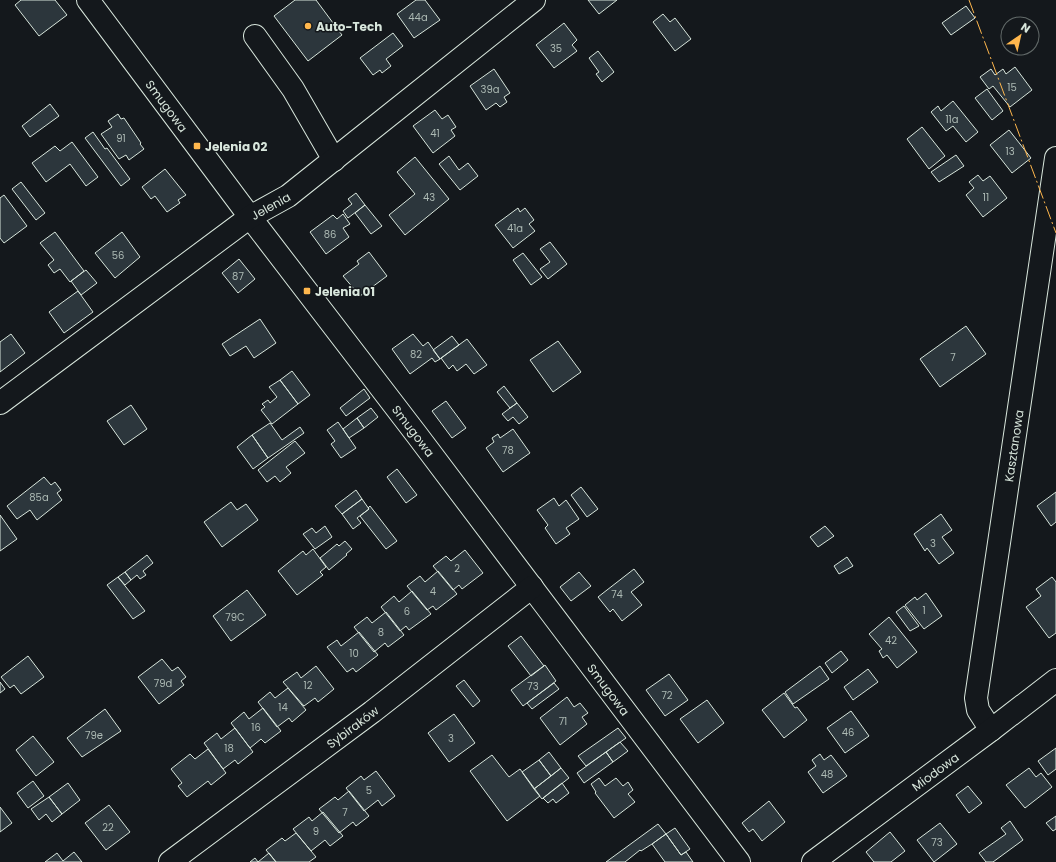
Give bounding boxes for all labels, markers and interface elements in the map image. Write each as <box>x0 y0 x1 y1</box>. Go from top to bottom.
house number: 44a <box>408 10 428 25</box>
north arrow <box>1000 16 1040 56</box>
place label: Auto-Tech <box>316 18 382 35</box>
text: N <box>1018 19 1033 37</box>
marker: Auto-Tech <box>303 21 313 31</box>
house number: 35 <box>550 41 562 56</box>
street label: Smugowa <box>142 76 192 135</box>
house number: 15 <box>1007 80 1017 95</box>
house number: 39a <box>481 82 499 97</box>
house number: 11a <box>945 112 959 127</box>
house number: 41 <box>430 126 440 141</box>
house number: 91 <box>116 131 126 146</box>
place label: Jelenia 02 <box>205 138 267 155</box>
marker: Jelenia 02 <box>192 141 202 151</box>
house number: 13 <box>1005 144 1015 159</box>
street label: Jelenia <box>248 188 293 224</box>
house number: 43 <box>423 190 435 205</box>
house number: 11 <box>983 190 989 205</box>
house number: 41a <box>507 221 523 236</box>
house number: 86 <box>324 227 336 242</box>
house number: 56 <box>112 248 124 263</box>
house number: 87 <box>232 269 244 284</box>
place label: Jelenia 01 <box>315 283 375 300</box>
marker: Jelenia 01 <box>302 286 312 296</box>
house number: 82 <box>410 347 422 362</box>
house number: 7 <box>950 350 956 365</box>
street label: Smugowa <box>388 401 439 460</box>
street label: Kasztanowa <box>1000 408 1027 483</box>
house number: 78 <box>502 443 514 458</box>
house number: 85a <box>29 490 49 505</box>
house number: 3 <box>930 536 936 551</box>
house number: 2 <box>454 561 460 576</box>
house number: 4 <box>430 584 436 599</box>
house number: 74 <box>611 587 623 602</box>
house number: 1 <box>922 603 926 618</box>
house number: 6 <box>404 604 410 619</box>
house number: 79C <box>225 610 245 625</box>
house number: 8 <box>378 625 384 640</box>
house number: 42 <box>885 633 897 648</box>
house number: 10 <box>349 646 359 661</box>
street label: Smugowa <box>584 660 634 719</box>
house number: 79d <box>154 676 172 691</box>
house number: 12 <box>304 678 313 693</box>
house number: 73 <box>527 679 539 694</box>
house number: 72 <box>661 688 673 703</box>
house number: 14 <box>278 700 288 715</box>
street label: Sybiraków <box>323 702 382 752</box>
house number: 71 <box>559 714 567 729</box>
house number: 16 <box>251 720 261 735</box>
house number: 46 <box>842 725 854 740</box>
house number: 79e <box>85 728 103 743</box>
house number: 3 <box>448 731 454 746</box>
house number: 18 <box>224 741 234 756</box>
street label: Miodowa <box>908 748 962 795</box>
house number: 48 <box>821 767 833 782</box>
house number: 5 <box>366 783 372 798</box>
house number: 7 <box>342 805 348 820</box>
house number: 22 <box>102 820 114 835</box>
house number: 9 <box>313 824 319 839</box>
house number: 73 <box>931 835 943 850</box>

